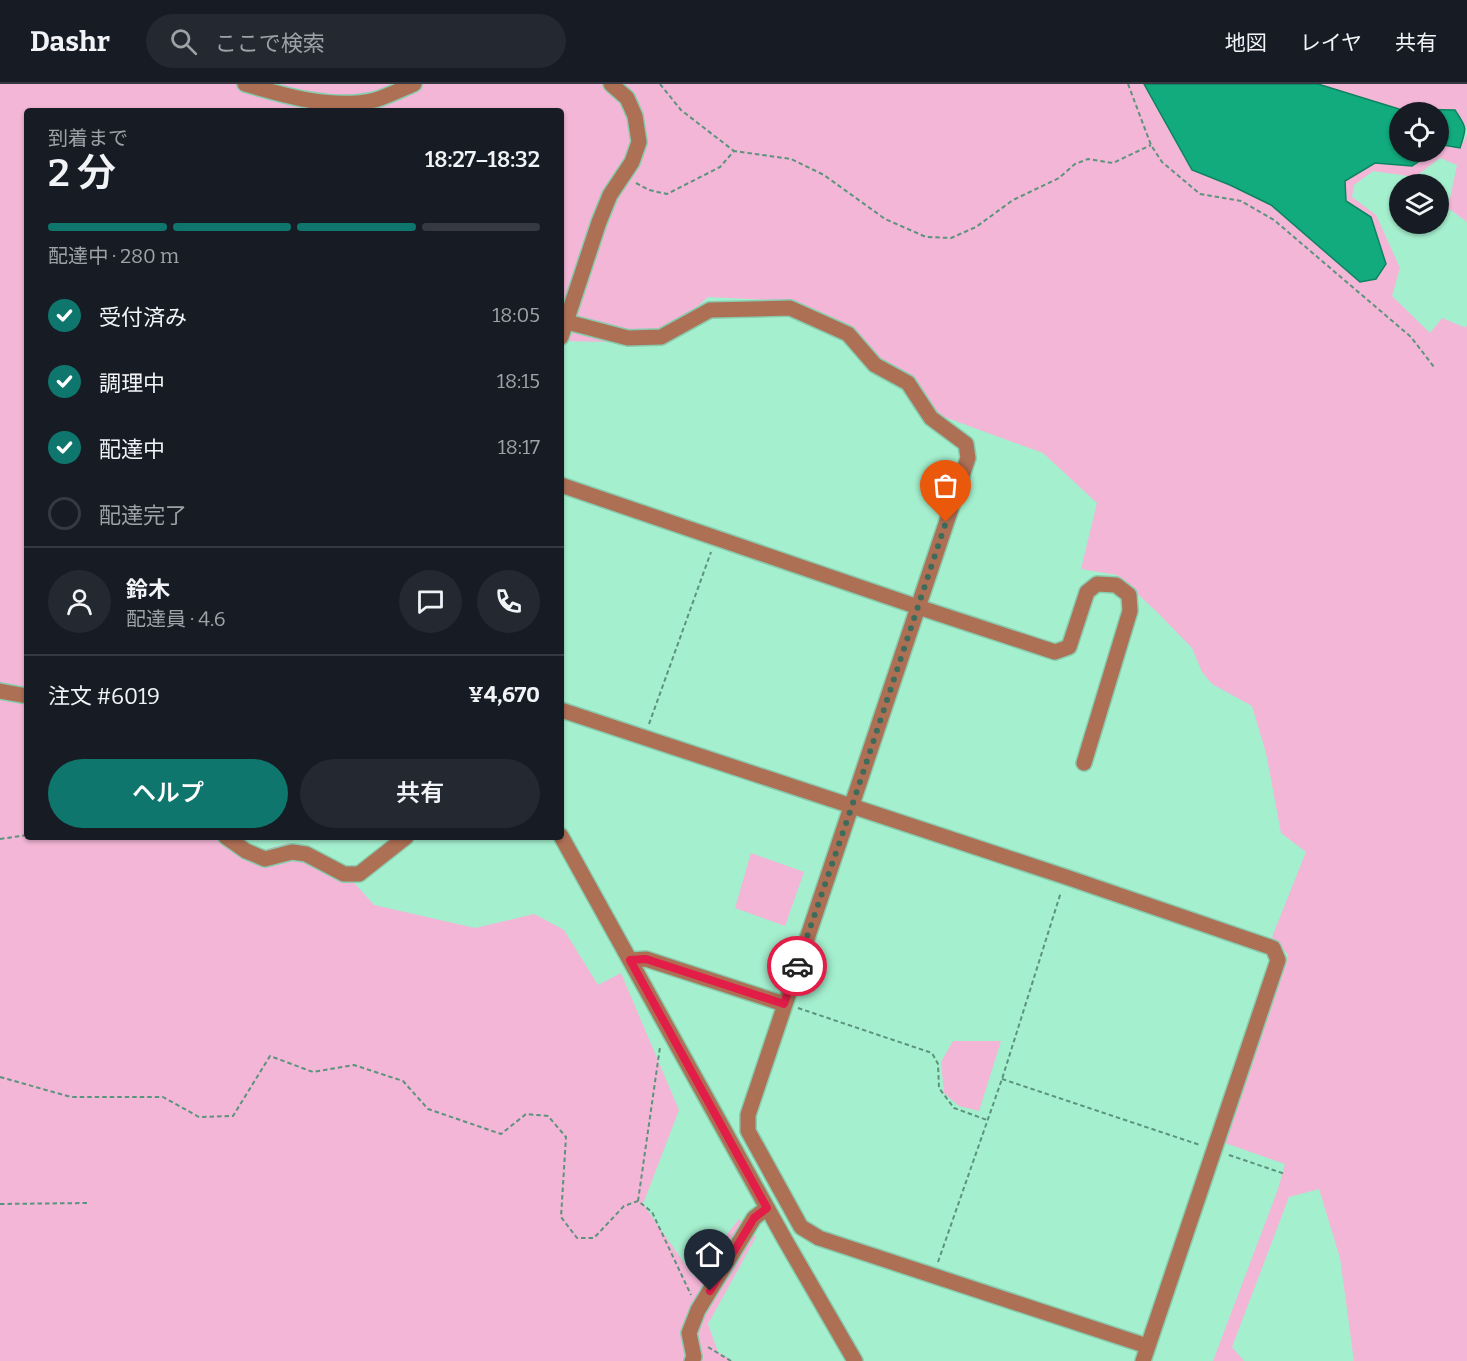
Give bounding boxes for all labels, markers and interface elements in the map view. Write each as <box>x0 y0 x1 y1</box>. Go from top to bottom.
search box <box>146 14 566 68</box>
text: Dashr <box>30 25 110 58</box>
icon: search <box>167 25 200 58</box>
text: ここで検索 <box>215 30 325 57</box>
text: 地図 <box>1225 30 1267 56</box>
text: レイヤ <box>1300 30 1362 56</box>
text: 共有 <box>1395 30 1437 56</box>
map controls <box>1389 102 1449 234</box>
button: locate <box>1389 102 1449 162</box>
text: 到着まで <box>48 126 128 150</box>
text: 18:27–18:32 <box>425 146 540 173</box>
text: 2 分 <box>48 150 116 196</box>
button: layers <box>1389 174 1449 234</box>
text: 配達中 · 280 m <box>48 244 179 268</box>
icon: check <box>48 299 81 332</box>
text: 18:05 <box>492 303 540 327</box>
text: 受付済み <box>99 304 187 331</box>
icon: check <box>48 365 81 398</box>
text: 18:15 <box>497 369 540 393</box>
text: 調理中 <box>99 370 165 397</box>
icon: check <box>48 431 81 464</box>
text: 18:17 <box>498 435 540 459</box>
text: 配達中 <box>99 436 165 463</box>
pin <box>920 460 971 522</box>
icon: bag <box>929 469 962 502</box>
text: 配達完了 <box>99 502 187 529</box>
button: person <box>48 570 111 633</box>
button: chat <box>399 570 462 633</box>
button: phone <box>477 570 540 633</box>
text: 鈴木 <box>126 576 170 603</box>
text: 配達員 · 4.6 <box>126 607 225 631</box>
text: ¥4,670 <box>468 681 540 708</box>
text: 注文 #6019 <box>48 683 160 710</box>
button: ヘルプ <box>48 759 288 828</box>
button: 共有 <box>300 759 540 828</box>
courier <box>767 936 827 996</box>
icon: car <box>781 950 814 983</box>
pin <box>684 1229 735 1291</box>
icon: home <box>693 1238 726 1271</box>

